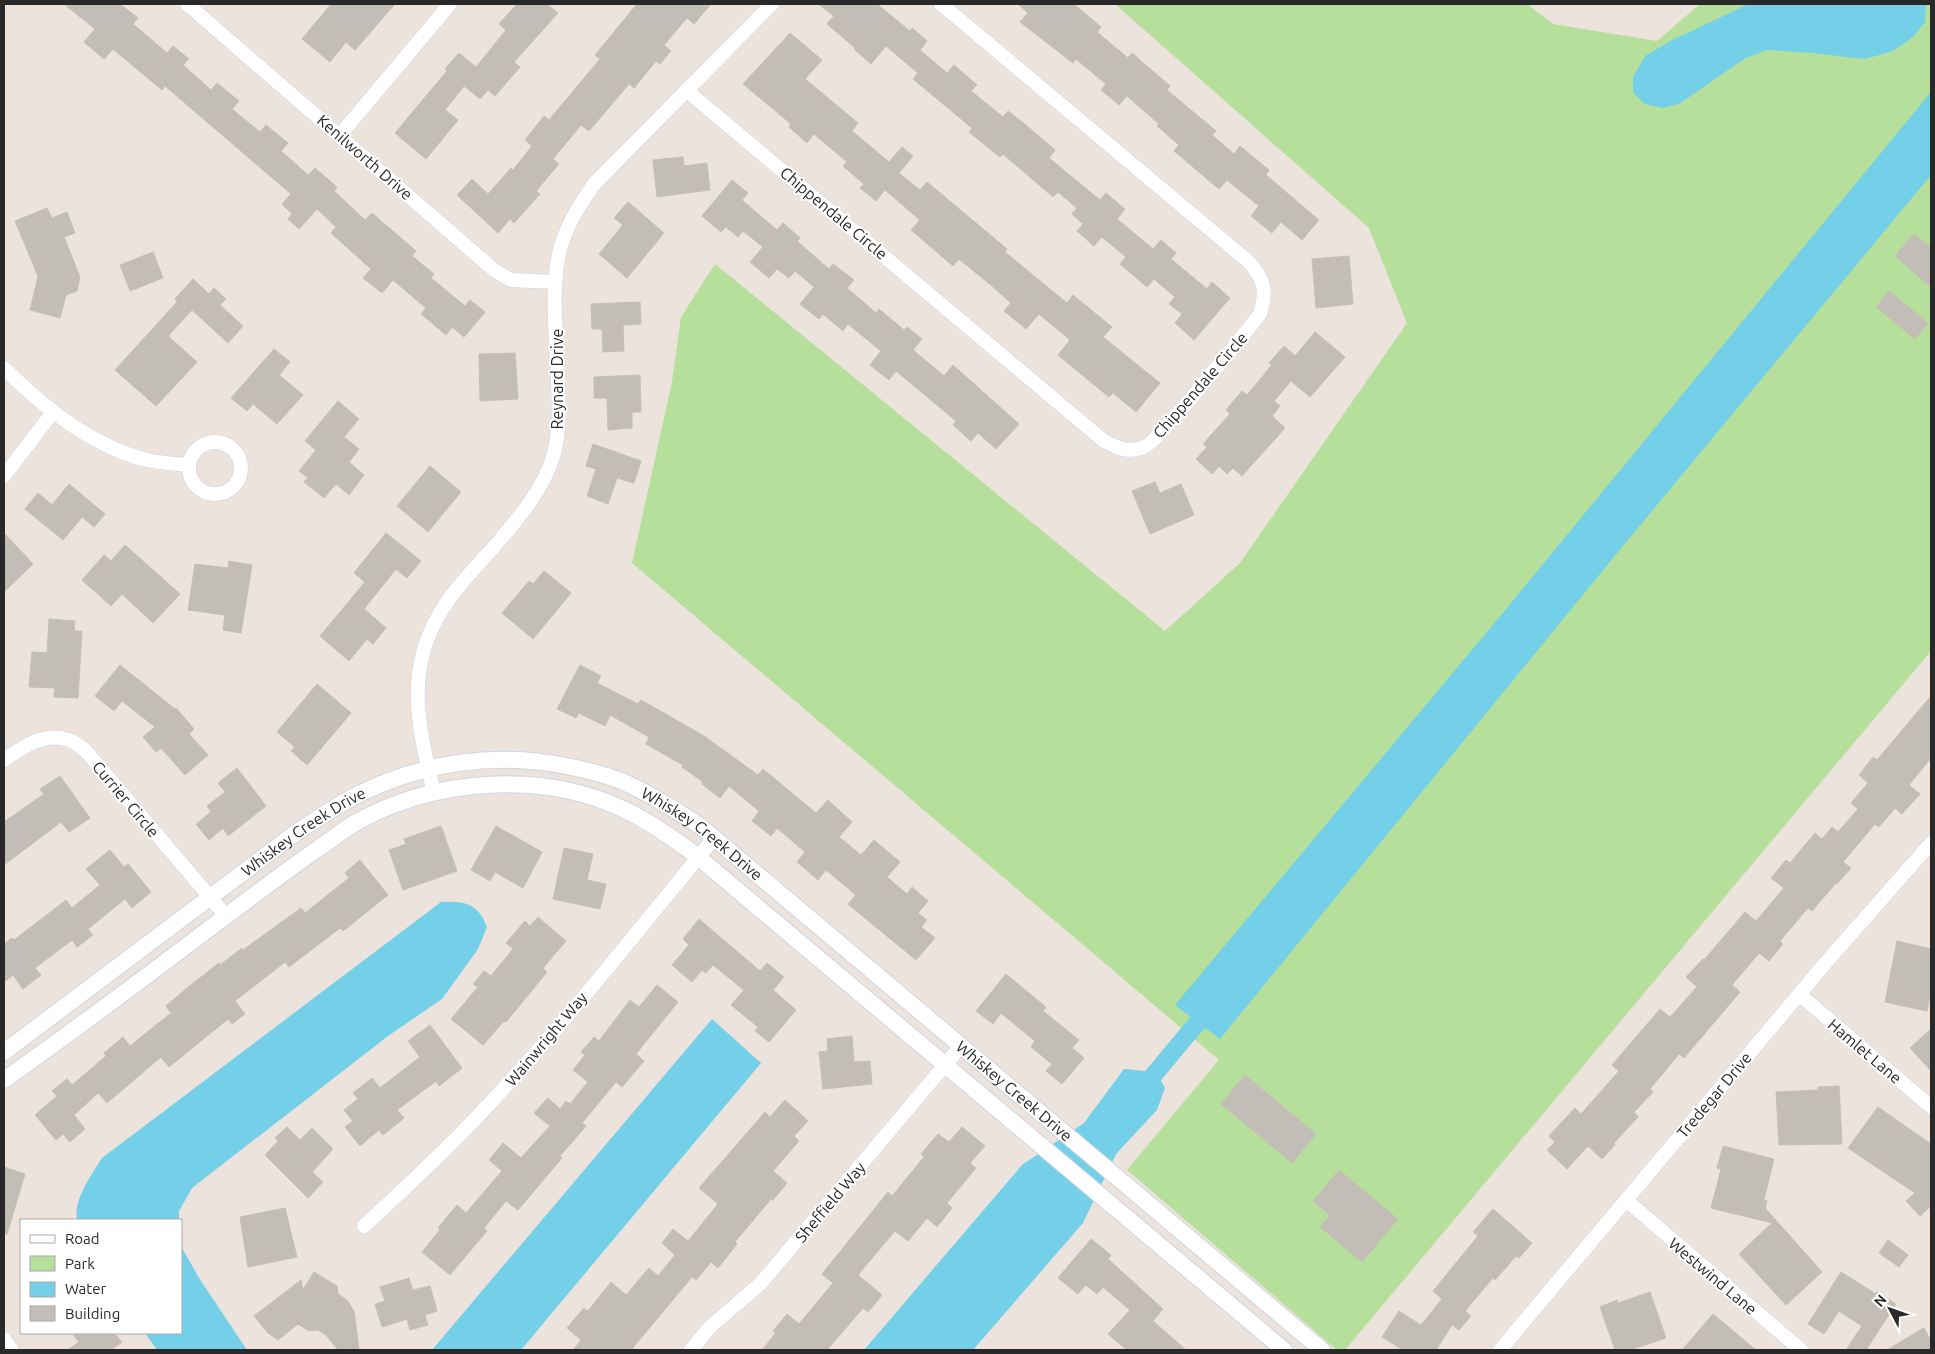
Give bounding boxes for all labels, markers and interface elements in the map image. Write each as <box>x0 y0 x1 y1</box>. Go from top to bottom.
street label: Kenilworth Drive <box>314 111 416 203</box>
street label: Chippendale Circle <box>777 163 891 263</box>
street label: Reynard Drive <box>548 329 566 429</box>
street label: Chippendale Circle <box>1149 329 1251 441</box>
street label: Currier Circle <box>89 757 163 841</box>
street label: Whiskey Creek Drive <box>238 783 368 880</box>
street label: Whiskey Creek Drive <box>639 783 766 884</box>
street label: Wainwright Way <box>502 988 591 1090</box>
street label: Hamlet Lane <box>1825 1015 1905 1087</box>
street label: Whiskey Creek Drive <box>953 1037 1076 1145</box>
street label: Tredegar Drive <box>1673 1048 1755 1142</box>
street label: Sheffield Way <box>791 1158 869 1246</box>
legend <box>20 1219 182 1334</box>
text: Road <box>65 1230 100 1247</box>
street label: Westwind Lane <box>1665 1234 1761 1318</box>
text: Park <box>65 1255 95 1272</box>
text: Water <box>65 1280 106 1297</box>
north arrow <box>1865 1284 1915 1334</box>
text: N <box>1871 1291 1890 1310</box>
text: Building <box>65 1305 120 1322</box>

